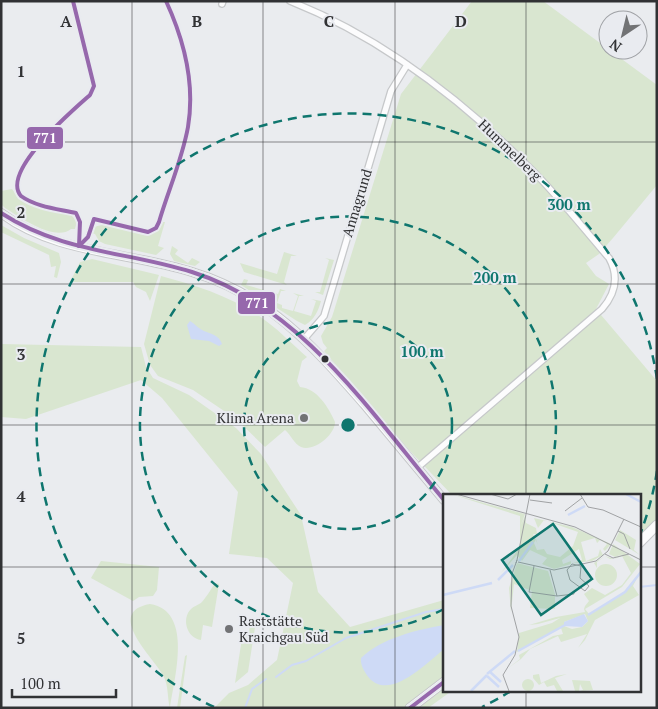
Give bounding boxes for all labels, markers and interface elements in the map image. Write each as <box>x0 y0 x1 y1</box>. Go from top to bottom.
text: A <box>60 10 72 32</box>
text: B <box>192 10 202 32</box>
text: C <box>324 10 334 32</box>
text: D <box>455 10 467 32</box>
north arrow <box>598 10 648 60</box>
text: N <box>605 35 625 57</box>
text: 1 <box>16 60 26 82</box>
street label: Hummelberg <box>475 115 547 185</box>
line badge: 771 <box>26 126 64 150</box>
text: 771 <box>33 128 57 147</box>
street label: Annagrund <box>337 166 376 239</box>
text: 300 m <box>547 194 591 214</box>
text: 2 <box>16 201 26 223</box>
text: 200 m <box>473 267 517 287</box>
line badge: 771 <box>237 291 276 315</box>
text: 771 <box>245 293 269 312</box>
text: 100 m <box>400 341 444 361</box>
text: 3 <box>16 343 26 365</box>
unlabelled marker <box>320 354 330 364</box>
place label: Klima Arena <box>217 408 294 427</box>
marker: Klima Arena <box>298 412 310 424</box>
centre of rings <box>339 416 357 434</box>
text: 4 <box>16 485 26 507</box>
inset map <box>443 494 640 692</box>
place label: Raststätte Kraichgau Süd <box>239 611 329 646</box>
marker: Raststätte Kraichgau Süd <box>223 623 235 635</box>
text: 5 <box>16 627 26 649</box>
scale bar <box>12 666 116 698</box>
text: 100 m <box>20 673 61 693</box>

